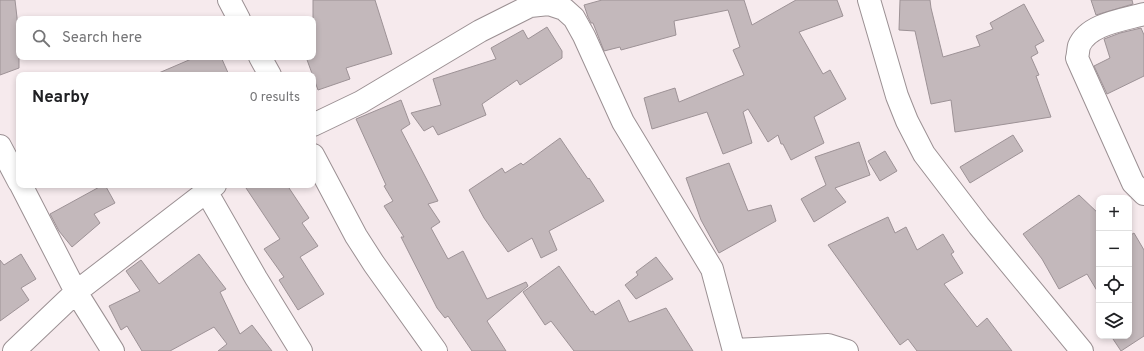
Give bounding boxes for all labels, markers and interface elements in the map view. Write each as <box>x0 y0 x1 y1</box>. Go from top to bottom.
search box <box>16 16 316 60</box>
icon: search <box>30 27 52 49</box>
text: Search here <box>62 29 142 48</box>
text: Nearby <box>32 87 89 109</box>
text: 0 results <box>249 90 300 106</box>
map controls <box>1096 195 1132 339</box>
button: + <box>1096 195 1132 231</box>
button: − <box>1096 231 1132 267</box>
button: locate <box>1096 267 1132 303</box>
button: layers <box>1096 303 1132 339</box>

